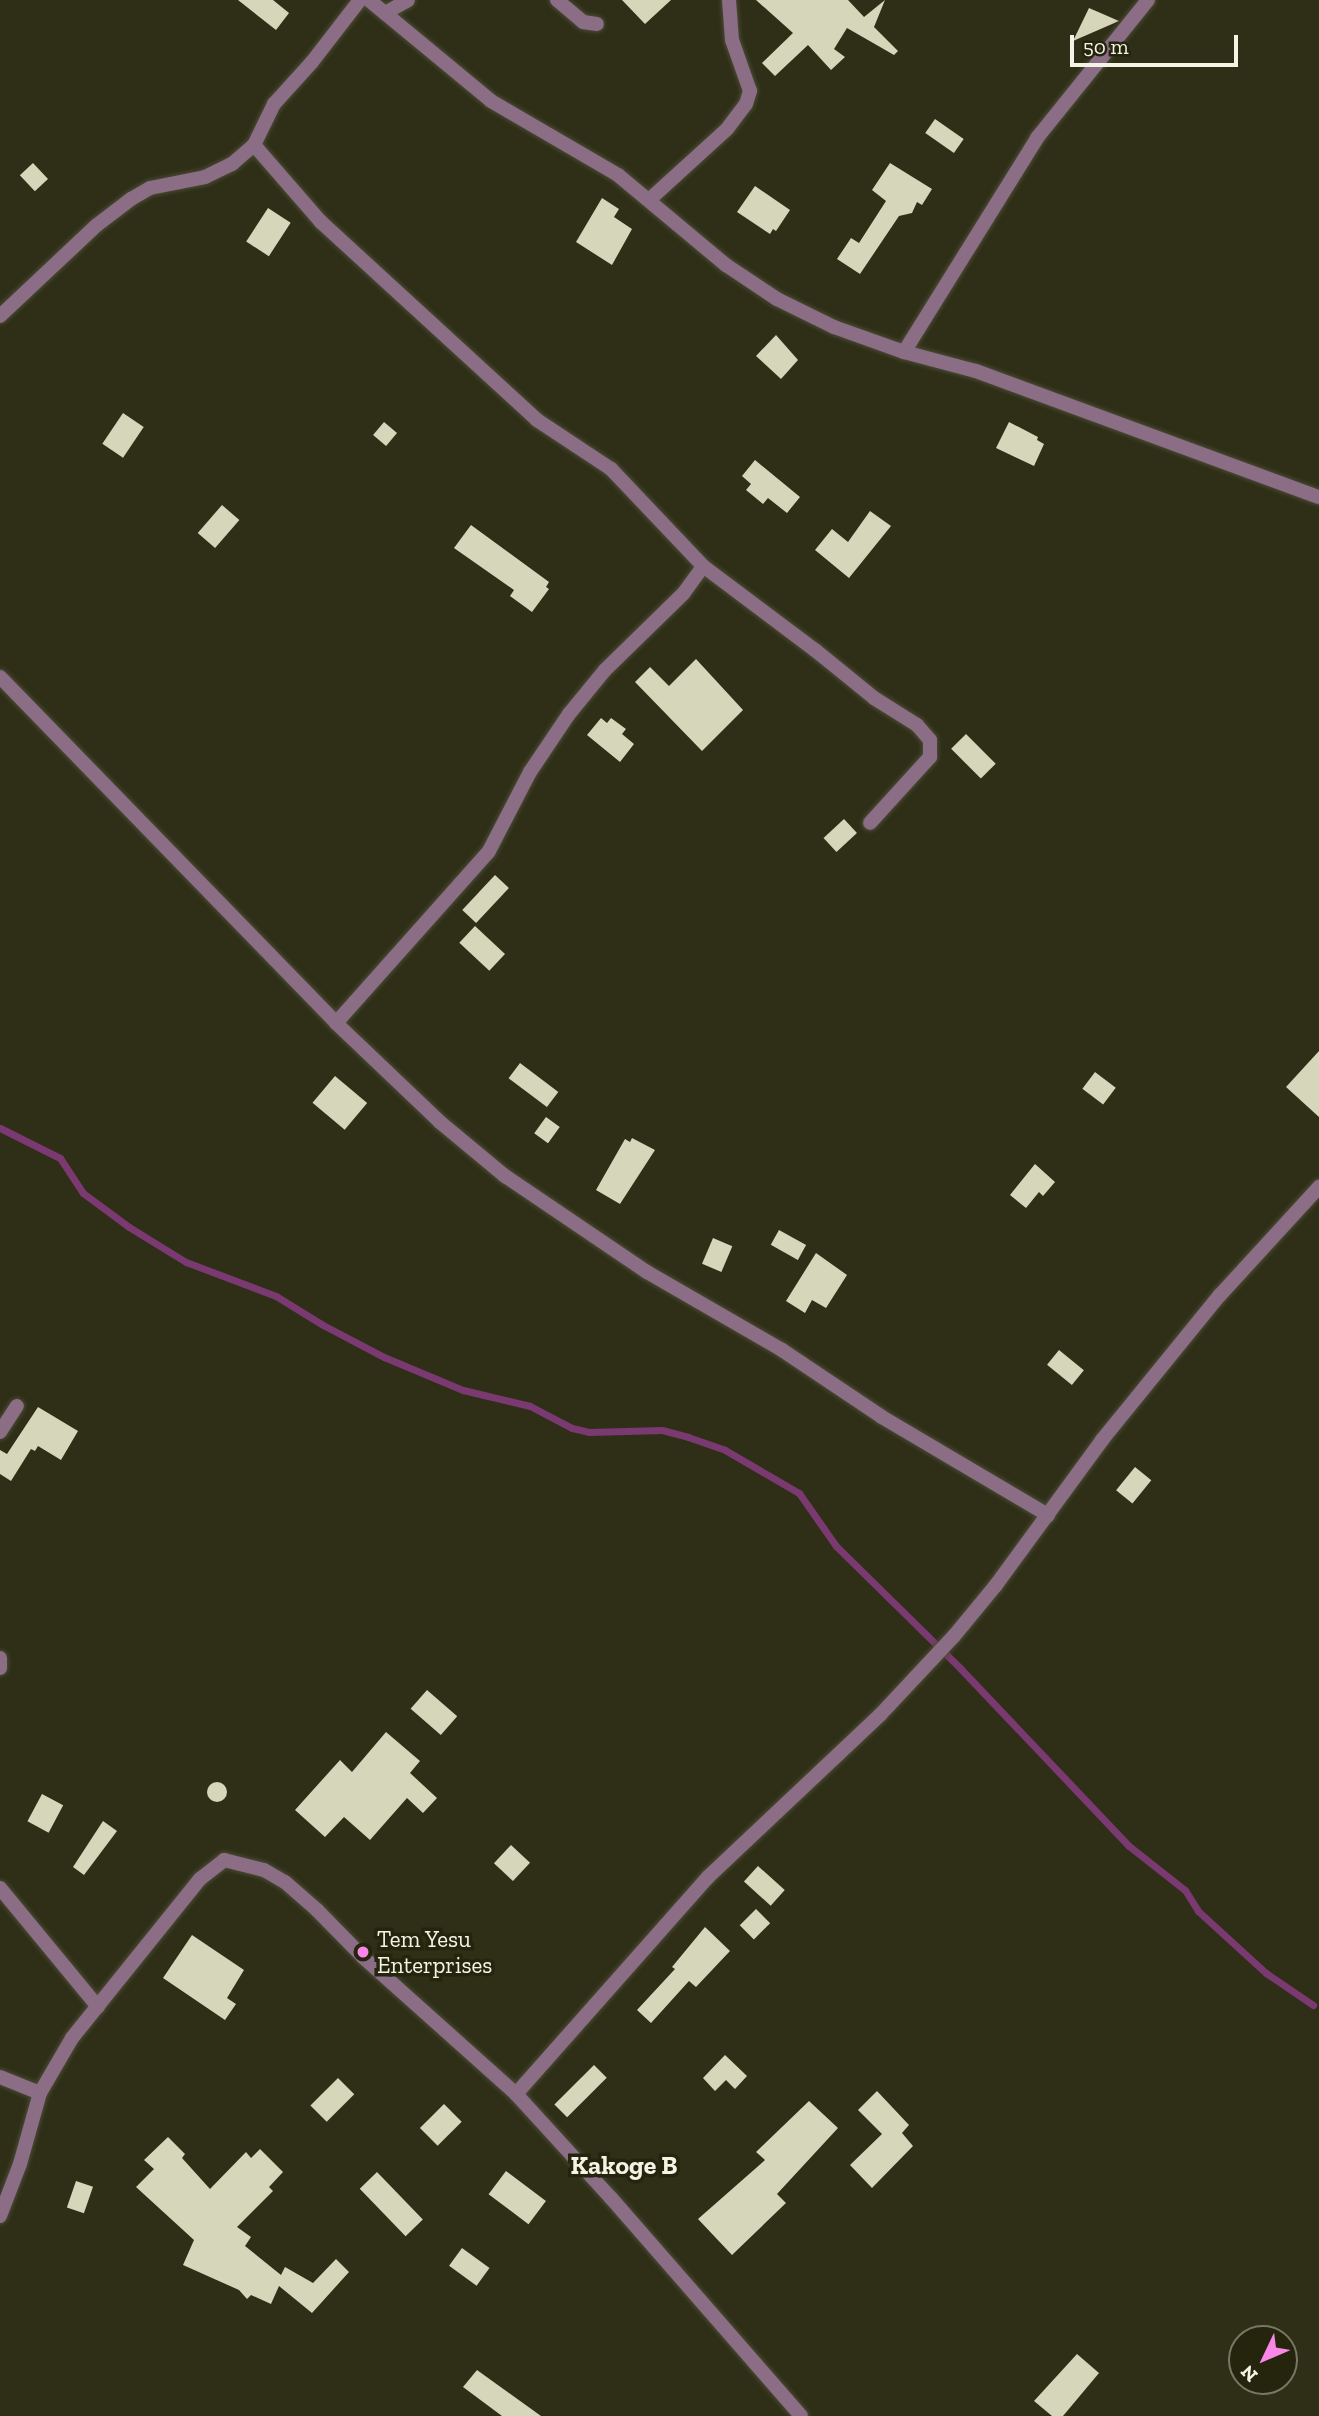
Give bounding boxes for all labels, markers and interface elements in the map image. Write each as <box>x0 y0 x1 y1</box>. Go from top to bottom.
scale bar <box>1074 21 1242 65</box>
text: 50 m <box>1083 34 1129 59</box>
place label: Tem Yesu Enterprises <box>377 1925 492 1979</box>
marker: Tem Yesu Enterprises <box>355 1944 371 1960</box>
district label: Kakoge B <box>571 2150 677 2182</box>
north arrow <box>1228 2325 1298 2395</box>
text: N <box>1236 2360 1262 2387</box>

